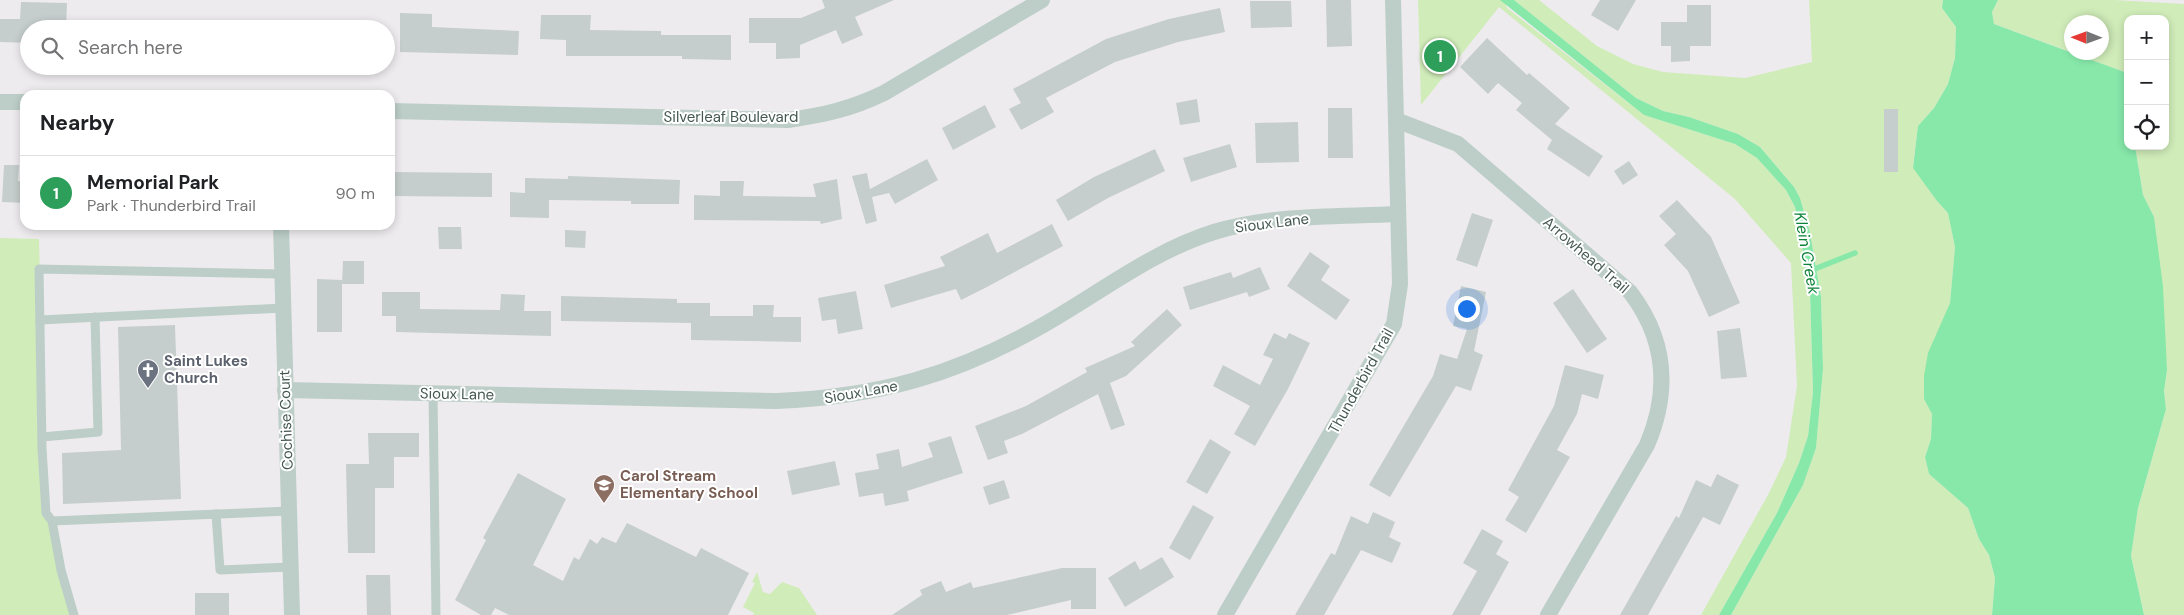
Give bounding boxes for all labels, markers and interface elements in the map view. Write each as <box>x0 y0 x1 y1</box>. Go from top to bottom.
north arrow <box>2064 15 2109 60</box>
map controls <box>2124 15 2169 150</box>
button: + <box>2124 15 2169 60</box>
search box <box>20 20 395 75</box>
icon: search <box>38 34 66 62</box>
text: Search here <box>78 35 183 60</box>
pin: 1 <box>1424 37 1456 75</box>
button: − <box>2124 60 2169 105</box>
button: locate <box>2124 105 2169 150</box>
street label: Silverleaf Boulevard <box>664 107 798 127</box>
text: Nearby <box>40 109 114 137</box>
text: Memorial Park <box>87 170 219 195</box>
text: 1 <box>53 183 59 204</box>
text: 90 m <box>335 183 375 204</box>
text: Park · Thunderbird Trail <box>87 195 256 216</box>
street label: Sioux Lane <box>1234 209 1310 237</box>
water label: Klein Creek <box>1789 210 1825 297</box>
street label: Arrowhead Trail <box>1539 212 1633 298</box>
your location <box>1454 296 1480 322</box>
street label: Thunderbird Trail <box>1324 325 1398 437</box>
place label: Saint Lukes Church <box>164 351 248 388</box>
church icon: Saint Lukes Church <box>136 358 160 389</box>
street label: Cochise Court <box>274 369 298 470</box>
street label: Sioux Lane <box>823 376 899 408</box>
street label: Sioux Lane <box>420 383 494 405</box>
place label: Carol Stream Elementary School <box>620 466 758 503</box>
school or university icon: Carol Stream Elementary School <box>592 473 616 504</box>

